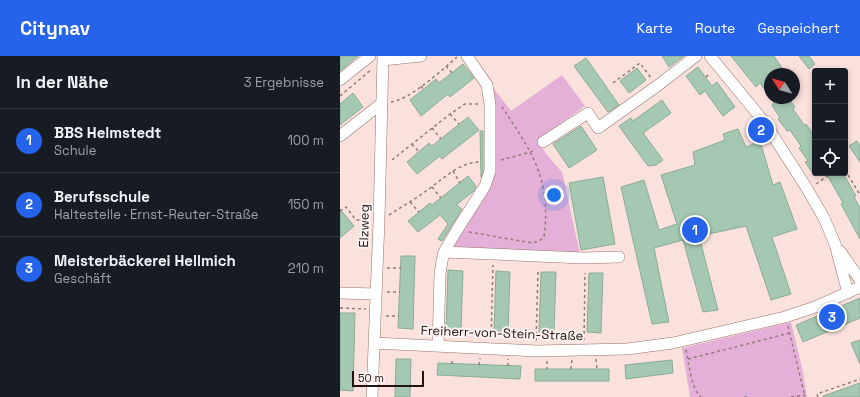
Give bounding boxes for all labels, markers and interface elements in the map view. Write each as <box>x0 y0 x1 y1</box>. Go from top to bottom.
text: Citynav <box>20 16 90 41</box>
text: Karte <box>637 19 673 37</box>
text: Route <box>695 19 735 37</box>
text: Gespeichert <box>757 19 840 37</box>
north arrow <box>764 68 800 104</box>
map controls <box>812 68 848 176</box>
button: + <box>812 68 848 104</box>
text: In der Nähe <box>16 71 108 93</box>
text: 3 Ergebnisse <box>244 74 324 91</box>
button: − <box>812 104 848 140</box>
pin: 2 <box>748 115 774 145</box>
text: BBS Helmstedt <box>54 123 161 142</box>
text: 1 <box>26 132 32 149</box>
text: 100 m <box>287 132 324 149</box>
button: locate <box>812 140 848 176</box>
text: Schule <box>54 142 96 159</box>
your location <box>544 185 564 205</box>
text: Berufsschule <box>54 187 150 206</box>
text: 2 <box>25 196 33 213</box>
text: 150 m <box>288 196 324 213</box>
street label: Elzweg <box>355 204 373 248</box>
text: Haltestelle · Ernst-Reuter-Straße <box>54 206 258 223</box>
pin: 1 <box>682 215 708 245</box>
text: Meisterbäckerei Hellmich <box>54 251 236 270</box>
text: 3 <box>25 260 33 277</box>
text: 210 m <box>288 260 324 277</box>
text: Geschäft <box>54 270 111 287</box>
pin: 3 <box>819 302 845 332</box>
street label: Freiherr-von-Stein-Straße <box>420 322 584 344</box>
scale bar <box>352 369 424 388</box>
text: 50 m <box>358 371 384 385</box>

